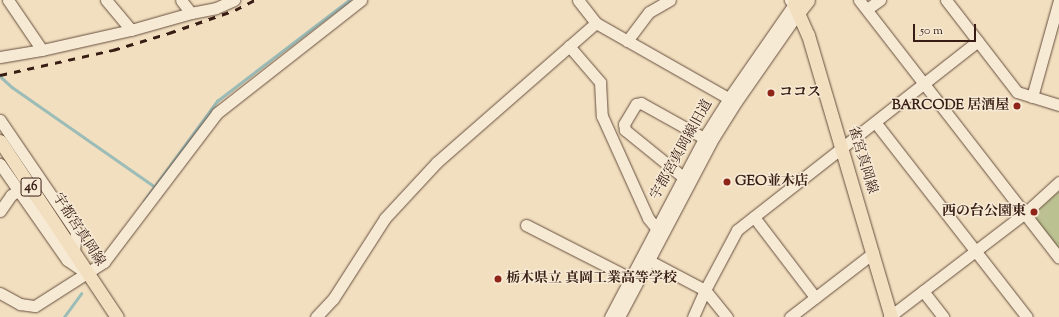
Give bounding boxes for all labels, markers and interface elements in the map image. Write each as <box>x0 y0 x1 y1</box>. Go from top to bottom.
scale bar <box>915 16 978 42</box>
text: 50 m <box>920 22 943 40</box>
place label: ココス <box>779 85 821 101</box>
marker: ココス <box>766 88 776 98</box>
street label: 宇都宮真岡線旧道 <box>648 97 716 203</box>
place label: BARCODE 居酒屋 <box>892 98 1009 114</box>
marker: BARCODE 居酒屋 <box>1012 101 1022 111</box>
street label: 雀宮真岡線 <box>844 124 880 196</box>
place label: GEO並木店 <box>735 174 809 190</box>
road number: 46 <box>20 176 42 198</box>
marker: GEO並木店 <box>722 177 732 187</box>
street label: 宇都宮真岡線 <box>48 190 108 270</box>
place label: 西の台公園東 <box>942 204 1026 220</box>
marker: 西の台公園東 <box>1029 207 1039 217</box>
place label: 栃木県立 真岡工業高等学校 <box>506 271 677 287</box>
marker: 栃木県立 真岡工業高等学校 <box>493 274 503 284</box>

